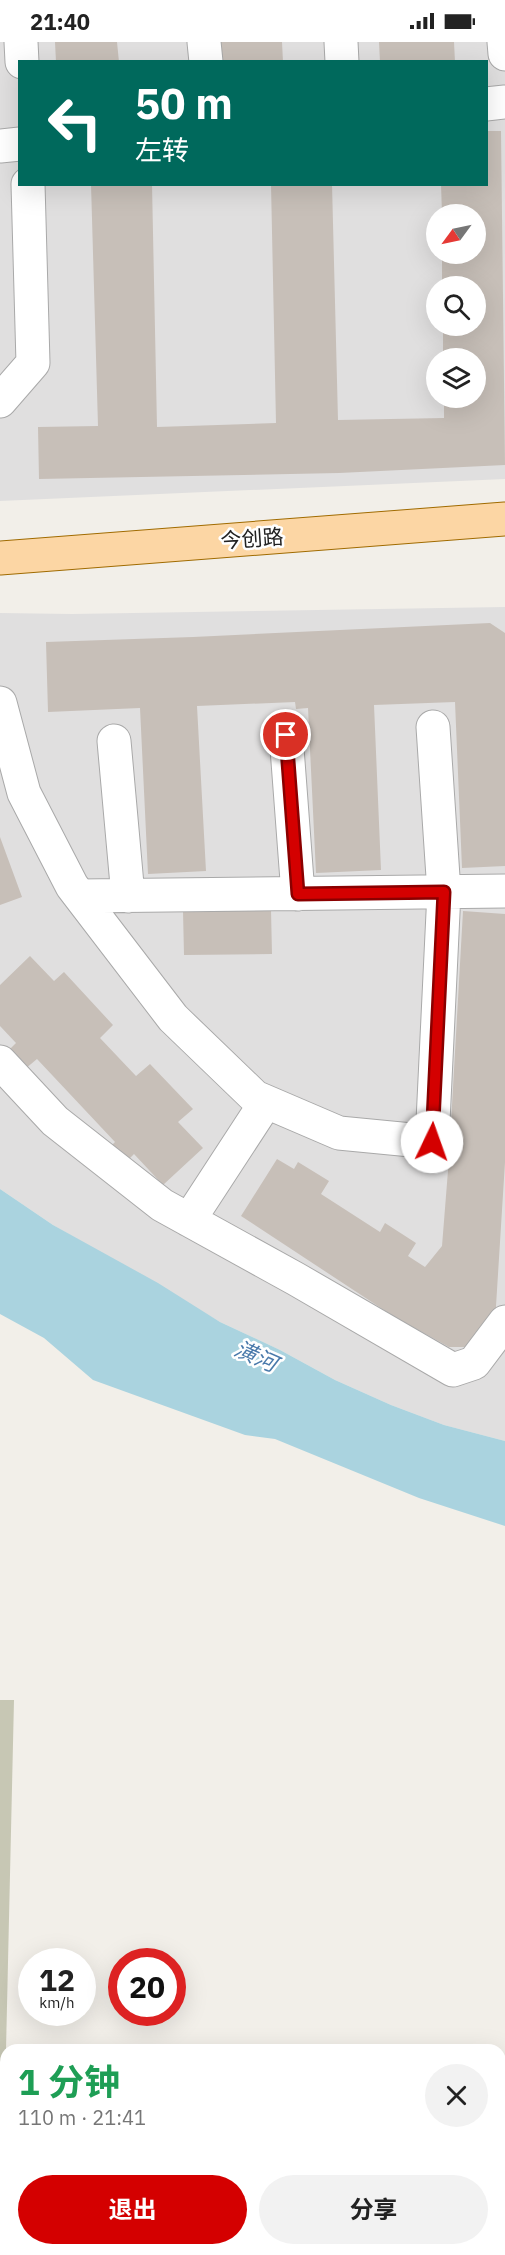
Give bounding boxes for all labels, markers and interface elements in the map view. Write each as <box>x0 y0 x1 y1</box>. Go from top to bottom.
text: 21:40 <box>30 7 90 36</box>
text: 50 m <box>135 76 233 131</box>
icon: left <box>36 84 114 162</box>
text: 左转 <box>135 132 189 167</box>
north arrow <box>426 204 486 264</box>
map controls <box>426 204 486 408</box>
button: search <box>426 276 486 336</box>
button: layers <box>426 348 486 408</box>
street label: 今创路 <box>220 522 284 554</box>
pin <box>260 709 311 760</box>
icon: arrive <box>269 718 302 751</box>
position arrow <box>400 1110 464 1174</box>
water label: 潢河 <box>230 1333 286 1379</box>
speed limit sign: 20 <box>108 1948 186 2026</box>
text: 12 <box>39 1960 75 1999</box>
text: km/h <box>39 1993 75 2012</box>
text: 1 分钟 <box>18 2058 120 2105</box>
button: close <box>425 2064 488 2127</box>
text: 110 m · 21:41 <box>18 2104 146 2131</box>
button: 退出 <box>18 2175 247 2244</box>
button: 分享 <box>259 2175 488 2244</box>

